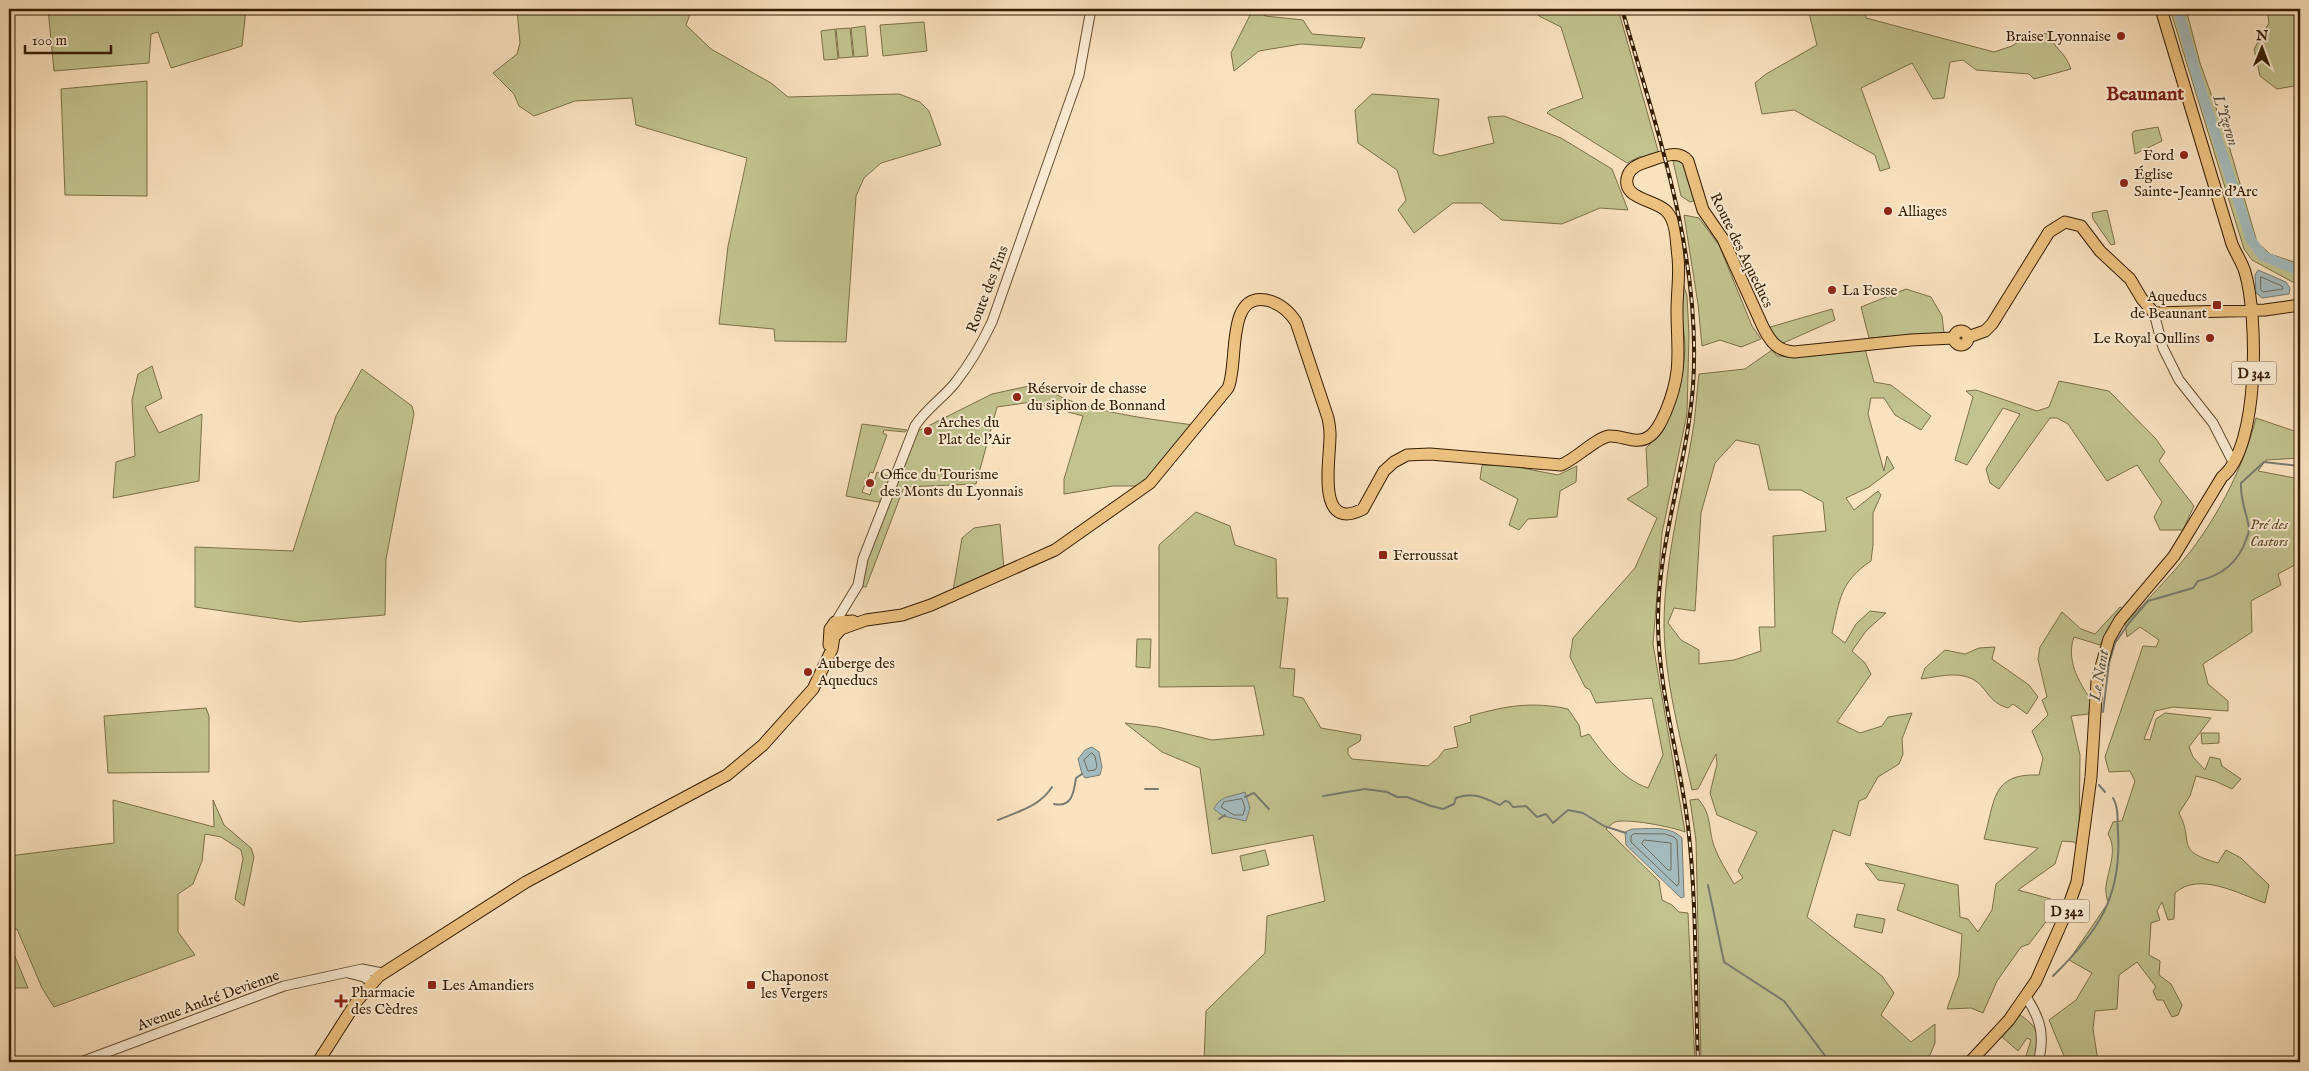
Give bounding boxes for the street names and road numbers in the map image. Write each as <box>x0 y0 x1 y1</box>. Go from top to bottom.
street label: Route des Aqueducs <box>1705 190 1778 311</box>
street label: Route des Pins <box>962 243 1013 335</box>
road number: D 342 <box>2232 362 2276 384</box>
road number: D 342 <box>2044 899 2090 922</box>
street label: Avenue André Devienne <box>133 966 282 1035</box>

